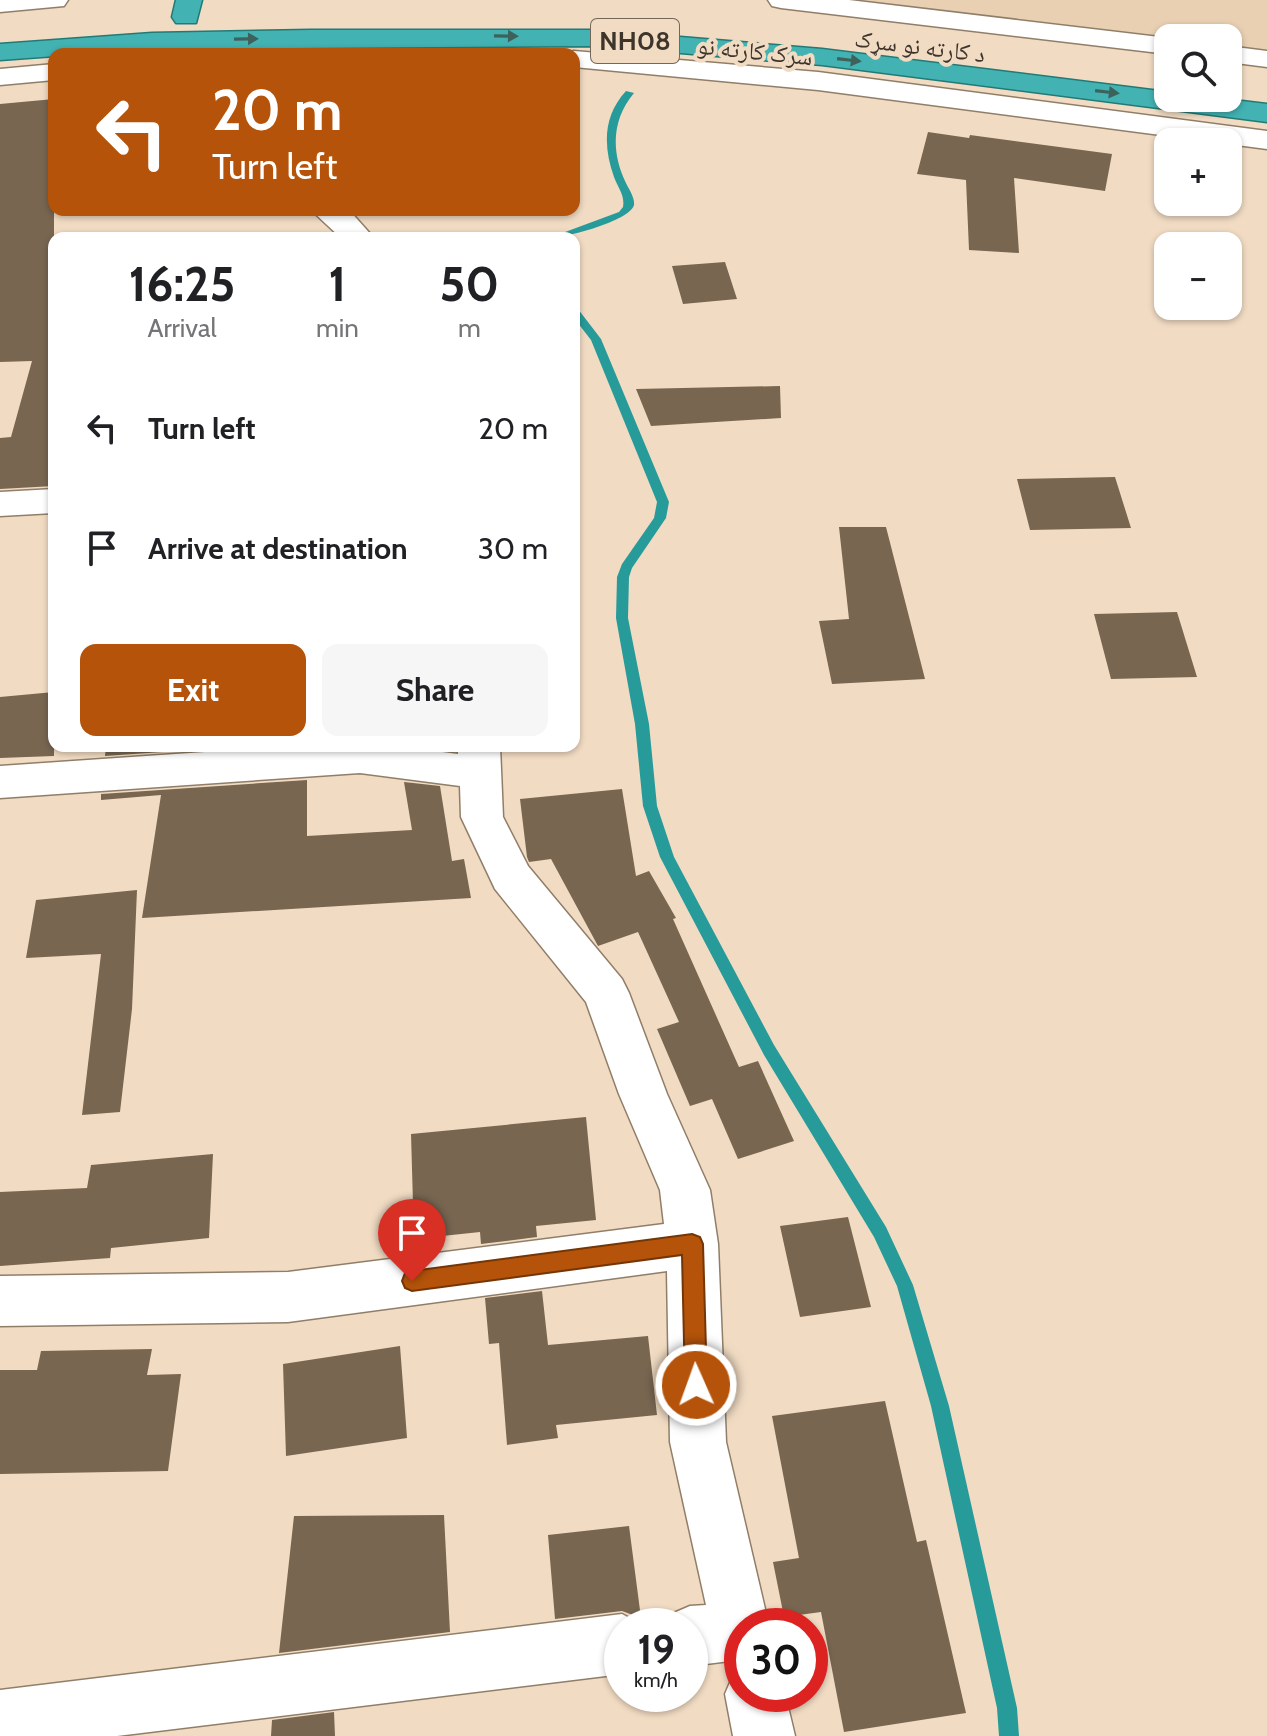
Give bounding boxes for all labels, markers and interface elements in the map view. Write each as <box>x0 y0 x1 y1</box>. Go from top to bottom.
road number: NH08 <box>591 19 679 63</box>
street label: د کارته نو سړک <box>853 24 987 69</box>
map controls <box>1154 24 1242 320</box>
button: search <box>1154 24 1242 112</box>
one-way arrow <box>494 30 519 43</box>
street label: سرک کارته نو <box>696 31 814 71</box>
one-way arrow <box>234 33 259 46</box>
one-way arrow <box>836 54 861 67</box>
text: 20 m <box>212 76 342 144</box>
icon: left <box>80 80 184 184</box>
one-way arrow <box>1094 86 1119 99</box>
button: + <box>1154 128 1242 216</box>
text: Turn left <box>212 144 337 188</box>
button: − <box>1154 232 1242 320</box>
text: 16:25 <box>129 255 235 313</box>
text: 1 <box>329 255 346 313</box>
text: 50 <box>440 255 499 313</box>
text: Arrival <box>147 312 217 344</box>
text: min <box>316 312 359 344</box>
text: m <box>458 312 481 344</box>
icon: left <box>80 406 124 450</box>
text: Turn left <box>148 410 256 447</box>
text: 20 m <box>478 410 548 447</box>
icon: arrive <box>80 526 124 570</box>
text: Arrive at destination <box>148 530 408 567</box>
text: 30 m <box>478 530 548 567</box>
button: Exit <box>80 644 306 736</box>
button: Share <box>322 644 548 736</box>
pin <box>378 1199 446 1281</box>
icon: arrive <box>390 1211 434 1255</box>
position arrow <box>654 1343 738 1427</box>
speed limit sign: 30 <box>724 1608 828 1712</box>
text: 19 <box>637 1625 675 1674</box>
text: km/h <box>634 1668 678 1692</box>

